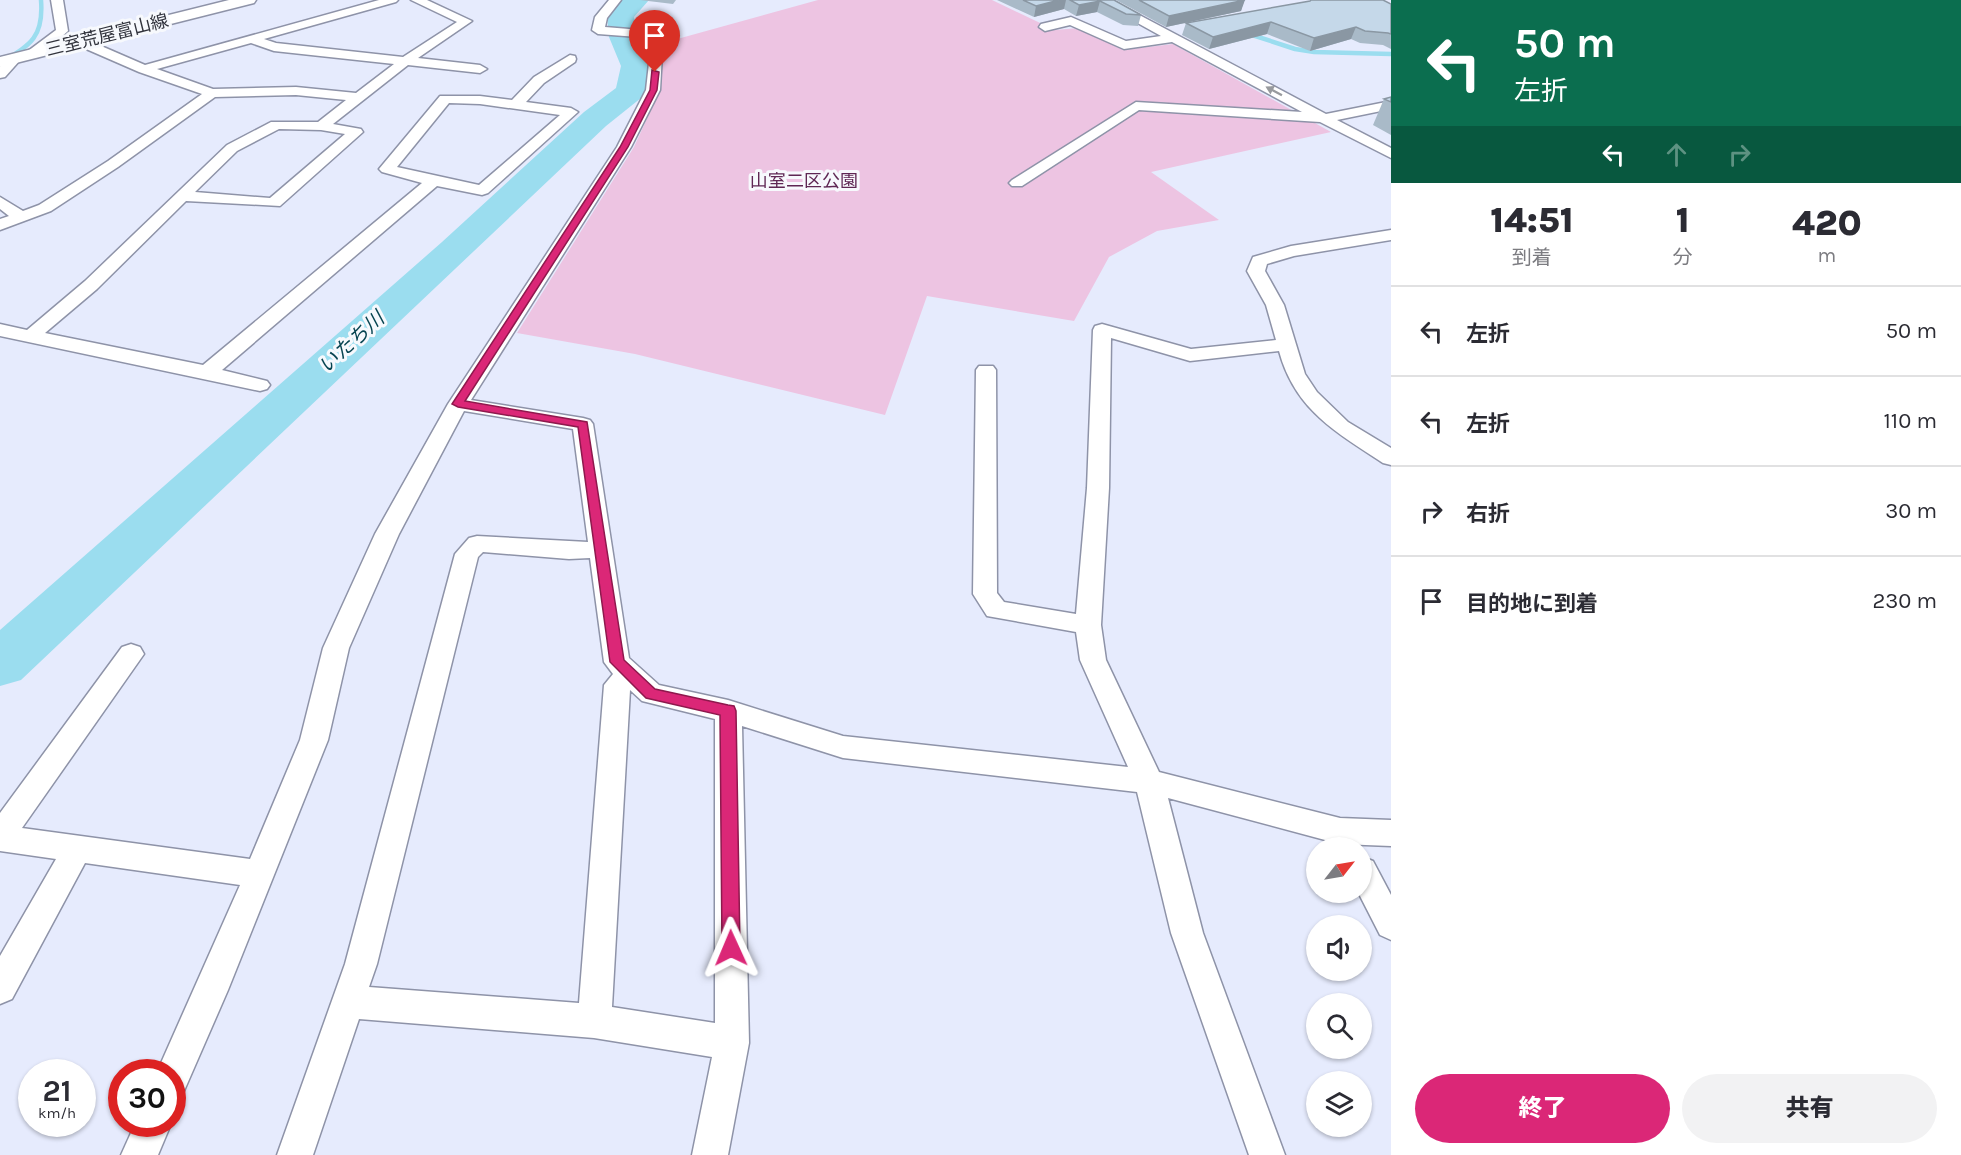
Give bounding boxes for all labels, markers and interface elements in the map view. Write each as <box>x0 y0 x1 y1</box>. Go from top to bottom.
street label: 三室荒屋富山線 <box>43 9 171 61</box>
pin <box>629 10 680 72</box>
text: 50 m <box>1514 18 1616 68</box>
icon: arrive <box>638 19 671 52</box>
icon: left <box>1415 24 1493 102</box>
text: 左折 <box>1514 75 1568 107</box>
one-way arrow <box>1265 86 1282 96</box>
icon: left <box>1597 138 1630 171</box>
icon: ahead <box>1660 138 1693 171</box>
icon: right <box>1723 138 1756 171</box>
park label: 山室二区公園 <box>750 170 858 192</box>
text: 14:51 <box>1490 199 1573 241</box>
text: 1 <box>1676 199 1690 241</box>
text: 420 <box>1792 202 1862 244</box>
text: m <box>1818 244 1836 267</box>
text: 到着 <box>1512 246 1552 269</box>
text: 分 <box>1673 246 1693 269</box>
water label: いたち川 <box>314 306 390 378</box>
icon: left <box>1415 315 1448 348</box>
text: 50 m <box>1886 318 1937 344</box>
text: 左折 <box>1466 321 1510 347</box>
icon: left <box>1415 405 1448 438</box>
text: 110 m <box>1884 408 1937 434</box>
text: 左折 <box>1466 411 1510 437</box>
icon: right <box>1415 495 1448 528</box>
text: 30 m <box>1885 498 1937 524</box>
text: 右折 <box>1466 501 1510 527</box>
icon: arrive <box>1415 585 1448 618</box>
text: 230 m <box>1872 588 1937 614</box>
text: 目的地に到着 <box>1466 591 1598 617</box>
north arrow <box>1306 837 1372 903</box>
map controls <box>1306 837 1372 1137</box>
button: sound <box>1306 915 1372 981</box>
position arrow <box>699 916 763 980</box>
button: search <box>1306 993 1372 1059</box>
speed limit sign: 30 <box>108 1059 186 1137</box>
button: layers <box>1306 1071 1372 1137</box>
text: 21 <box>43 1073 71 1109</box>
button: 終了 <box>1415 1074 1670 1143</box>
button: 共有 <box>1682 1074 1937 1143</box>
text: km/h <box>38 1104 76 1122</box>

